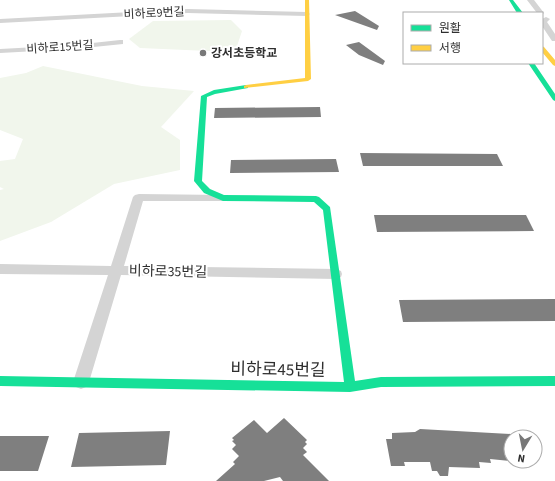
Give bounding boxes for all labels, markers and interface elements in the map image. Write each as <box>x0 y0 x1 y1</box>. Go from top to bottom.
street label: 비하로9번길 <box>123 3 185 24</box>
legend <box>403 12 543 64</box>
text: 원활 <box>439 20 461 37</box>
street label: 비하로15번길 <box>26 37 94 58</box>
text: 서행 <box>439 40 461 57</box>
place label: 강서초등학교 <box>211 45 277 62</box>
marker: 강서초등학교 <box>198 48 208 58</box>
street label: 비하로35번길 <box>129 261 207 283</box>
street label: 비하로45번길 <box>230 357 326 383</box>
north arrow <box>503 429 543 469</box>
text: N <box>516 450 526 466</box>

